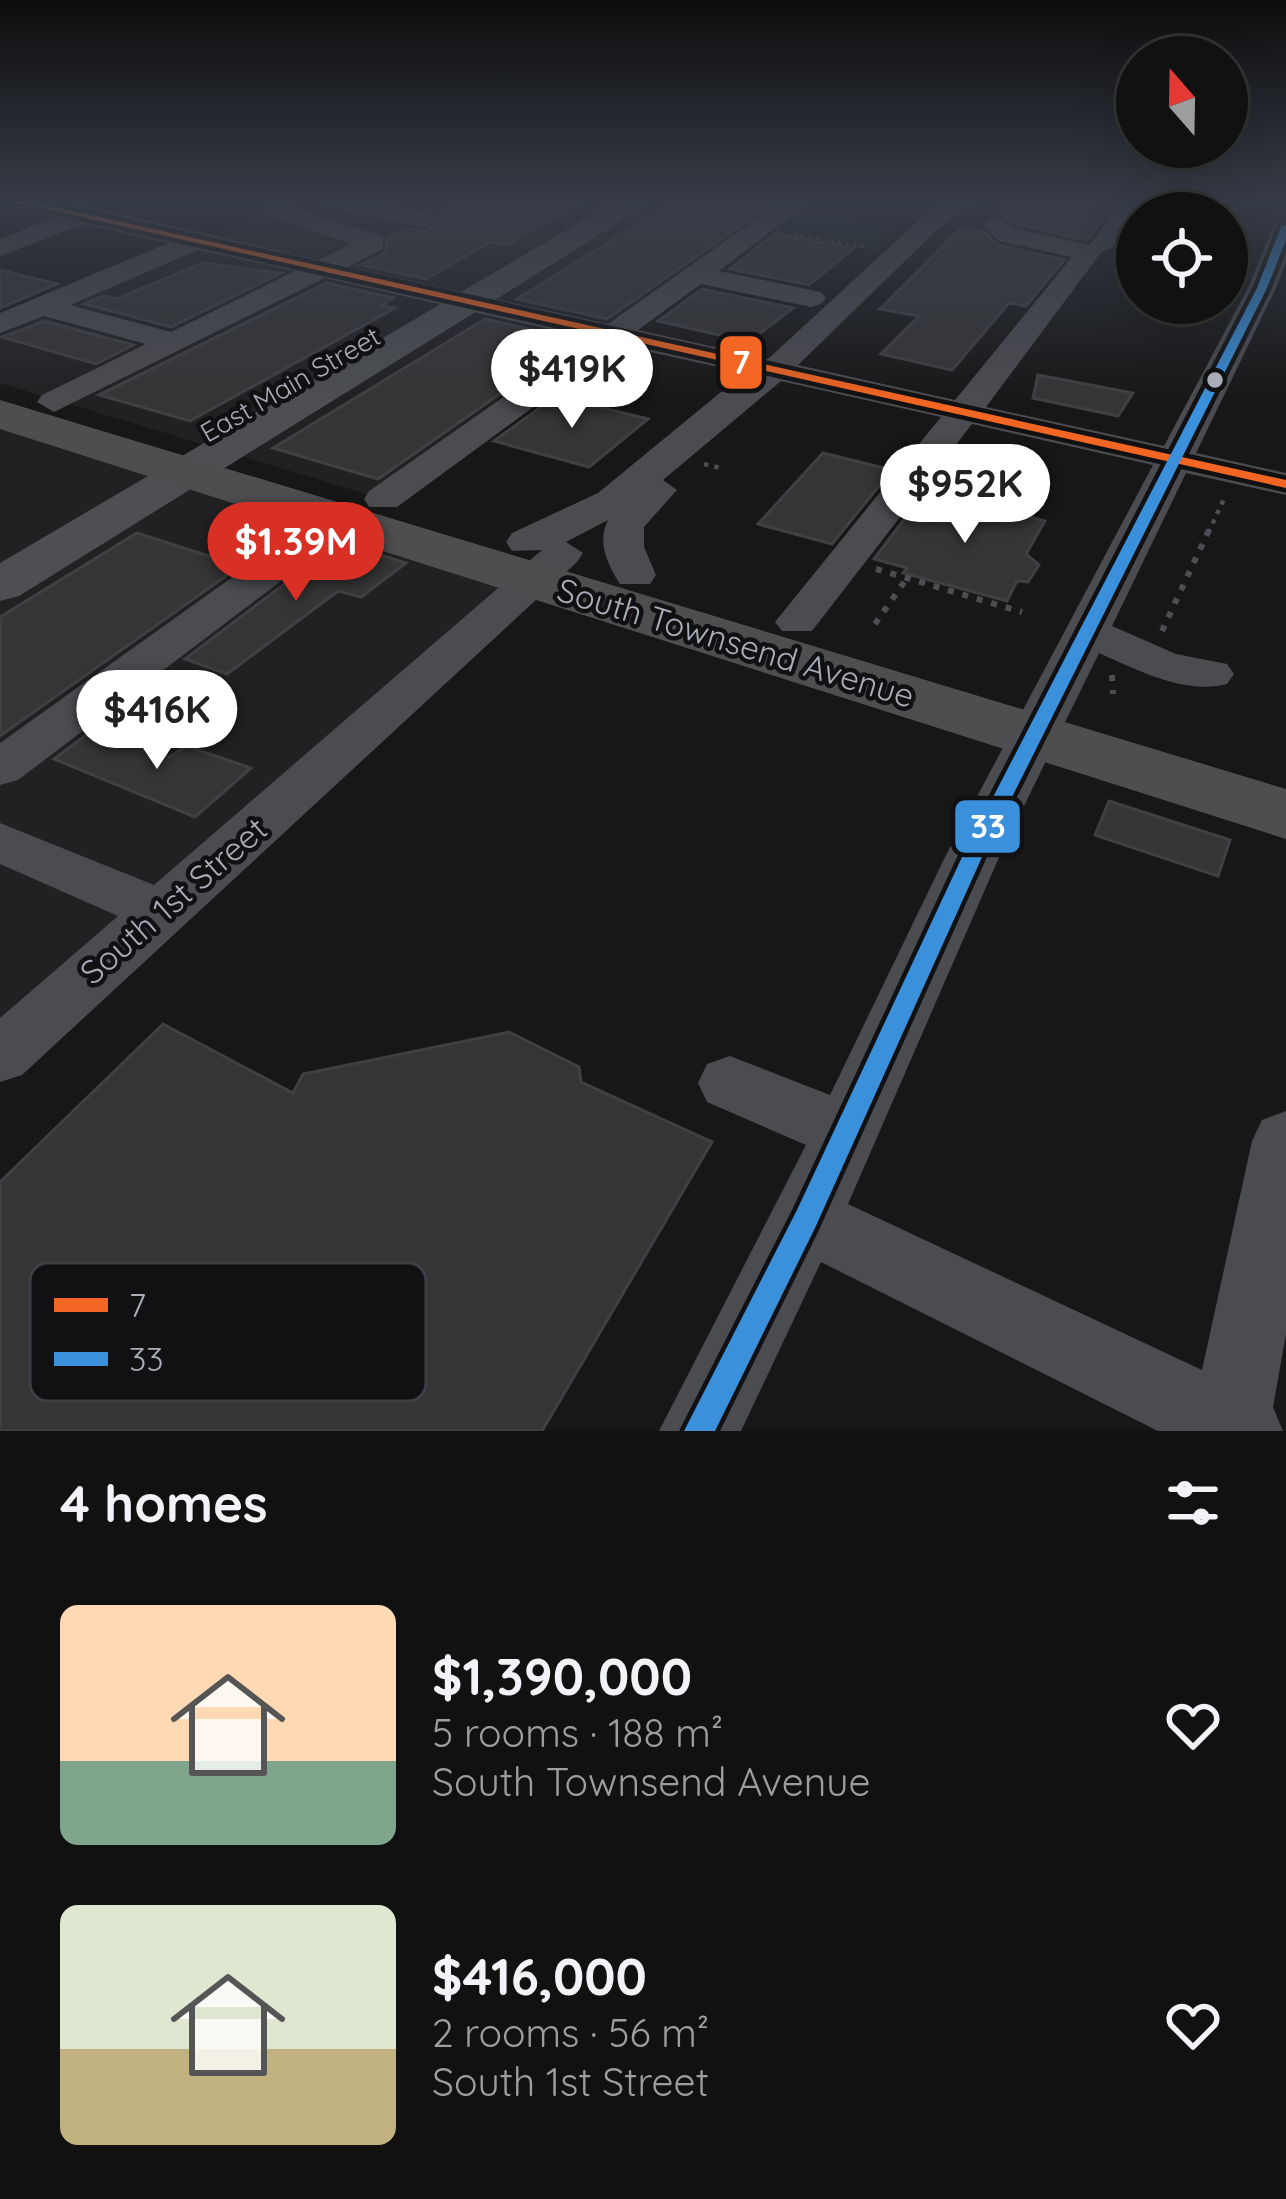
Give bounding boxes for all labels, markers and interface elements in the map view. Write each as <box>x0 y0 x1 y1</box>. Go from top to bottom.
north arrow <box>1116 36 1248 168</box>
map controls <box>1116 36 1248 324</box>
button: locate <box>1116 192 1248 324</box>
street label: East Main Street <box>194 319 386 449</box>
pin: $419K <box>488 329 656 431</box>
line badge: 7 <box>718 334 764 391</box>
text: 7 <box>732 341 750 382</box>
text: $419K <box>518 343 626 392</box>
unlabelled marker <box>1204 369 1226 391</box>
pin: $952K <box>881 444 1049 546</box>
text: $952K <box>907 458 1023 507</box>
pin: $1.39M <box>198 502 394 604</box>
text: $1.39M <box>234 516 358 565</box>
street label: South Townsend Avenue <box>553 568 919 716</box>
pin: $416K <box>73 670 241 772</box>
text: $416K <box>103 684 211 733</box>
line badge: 33 <box>953 798 1022 855</box>
text: 33 <box>970 805 1006 846</box>
street label: South 1st Street <box>71 808 275 992</box>
legend <box>30 1263 426 1401</box>
text: 7 <box>129 1284 146 1325</box>
text: 33 <box>129 1338 164 1379</box>
icon: filters <box>1160 1470 1226 1536</box>
text: 4 homes <box>60 1471 268 1535</box>
text: $1,390,000 <box>432 1644 692 1708</box>
icon: home <box>156 1653 300 1797</box>
icon: heart <box>1160 1692 1226 1758</box>
text: 5 rooms · 188 m² <box>432 1708 723 1757</box>
text: South Townsend Avenue <box>432 1757 871 1806</box>
text: $416,000 <box>432 1944 647 2008</box>
icon: home <box>156 1953 300 2097</box>
icon: heart <box>1160 1992 1226 2058</box>
text: 2 rooms · 56 m² <box>432 2008 709 2057</box>
text: South 1st Street <box>432 2057 709 2106</box>

